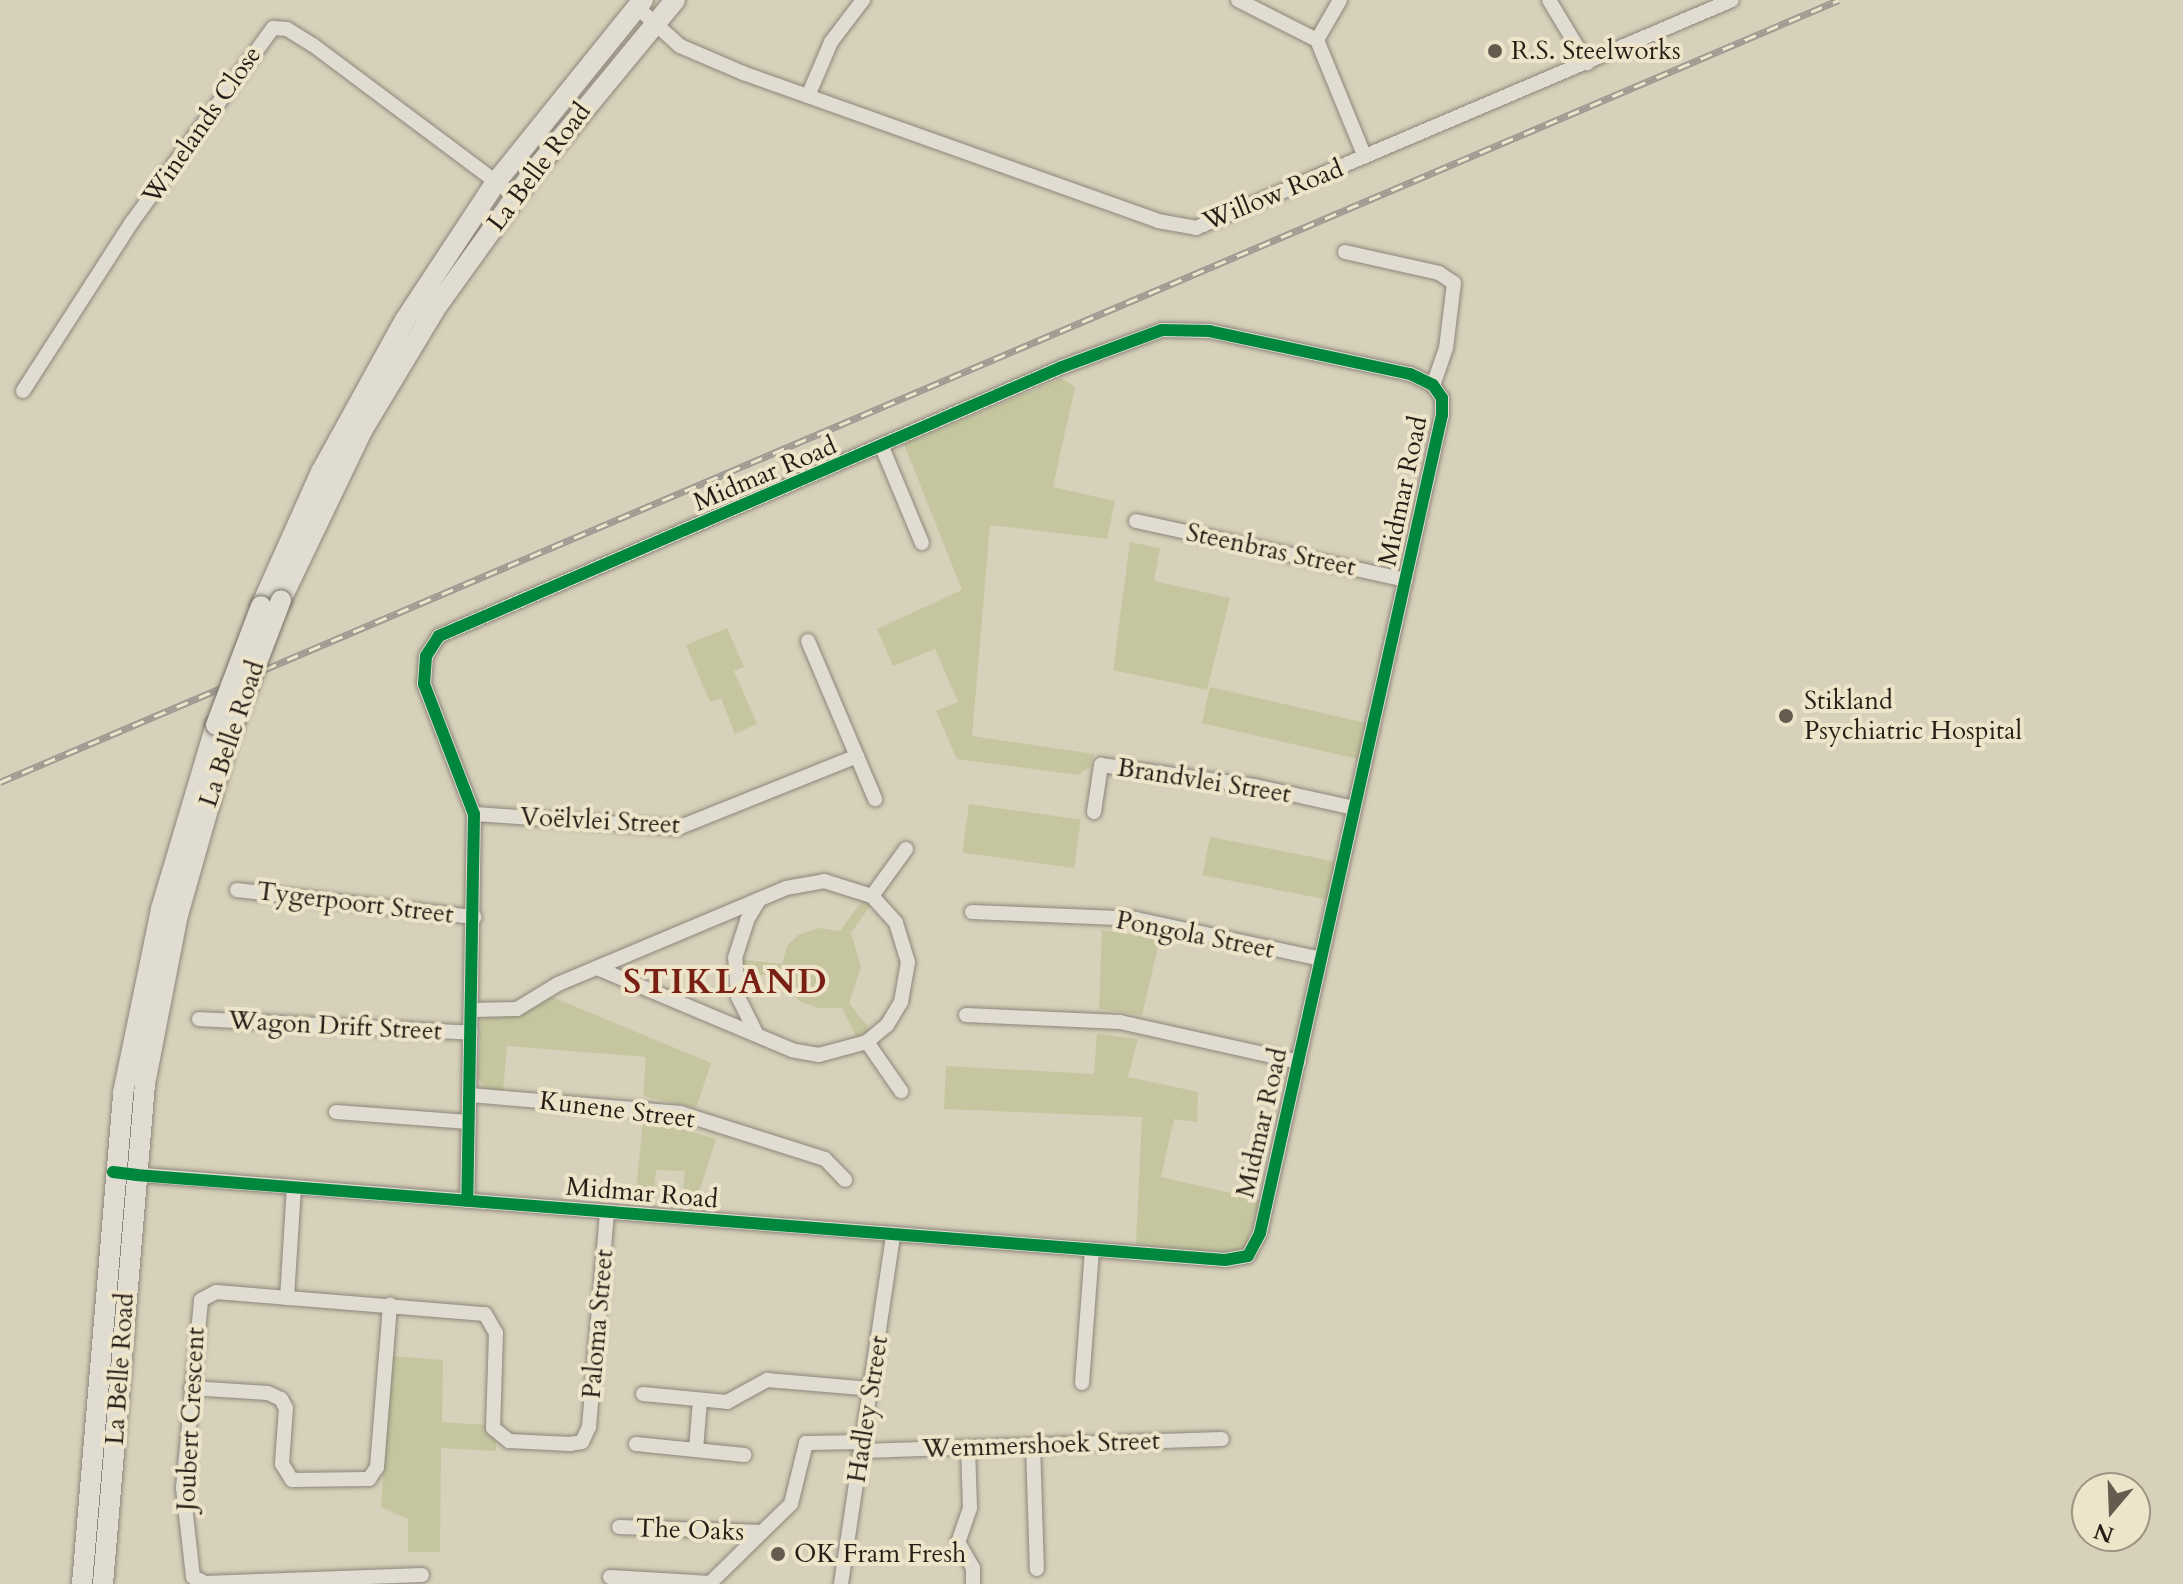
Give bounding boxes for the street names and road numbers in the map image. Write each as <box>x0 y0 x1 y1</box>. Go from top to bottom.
street label: Winelands Close <box>136 40 268 210</box>
street label: La Belle Road <box>481 97 597 237</box>
street label: Willow Road <box>1198 153 1348 237</box>
street label: Midmar Road <box>1372 413 1434 569</box>
street label: Midmar Road <box>689 430 841 518</box>
street label: Steenbras Street <box>1183 517 1359 583</box>
street label: La Belle Road <box>192 657 272 811</box>
street label: Brandvlei Street <box>1115 752 1293 810</box>
street label: Voëlvlei Street <box>519 801 681 841</box>
street label: Tygerpoort Street <box>255 875 455 931</box>
street label: Pongola Street <box>1113 904 1277 966</box>
street label: Wagon Drift Street <box>227 1005 443 1047</box>
street label: Midmar Road <box>1230 1045 1294 1201</box>
street label: Kunene Street <box>538 1085 696 1135</box>
street label: Midmar Road <box>565 1171 719 1215</box>
street label: Paloma Street <box>576 1248 620 1400</box>
street label: La Belle Road <box>99 1292 141 1446</box>
street label: Joubert Crescent <box>171 1326 211 1512</box>
street label: Hadley Street <box>841 1333 895 1485</box>
street label: Wemmershoek Street <box>921 1425 1161 1465</box>
street label: The Oaks <box>635 1513 745 1547</box>

